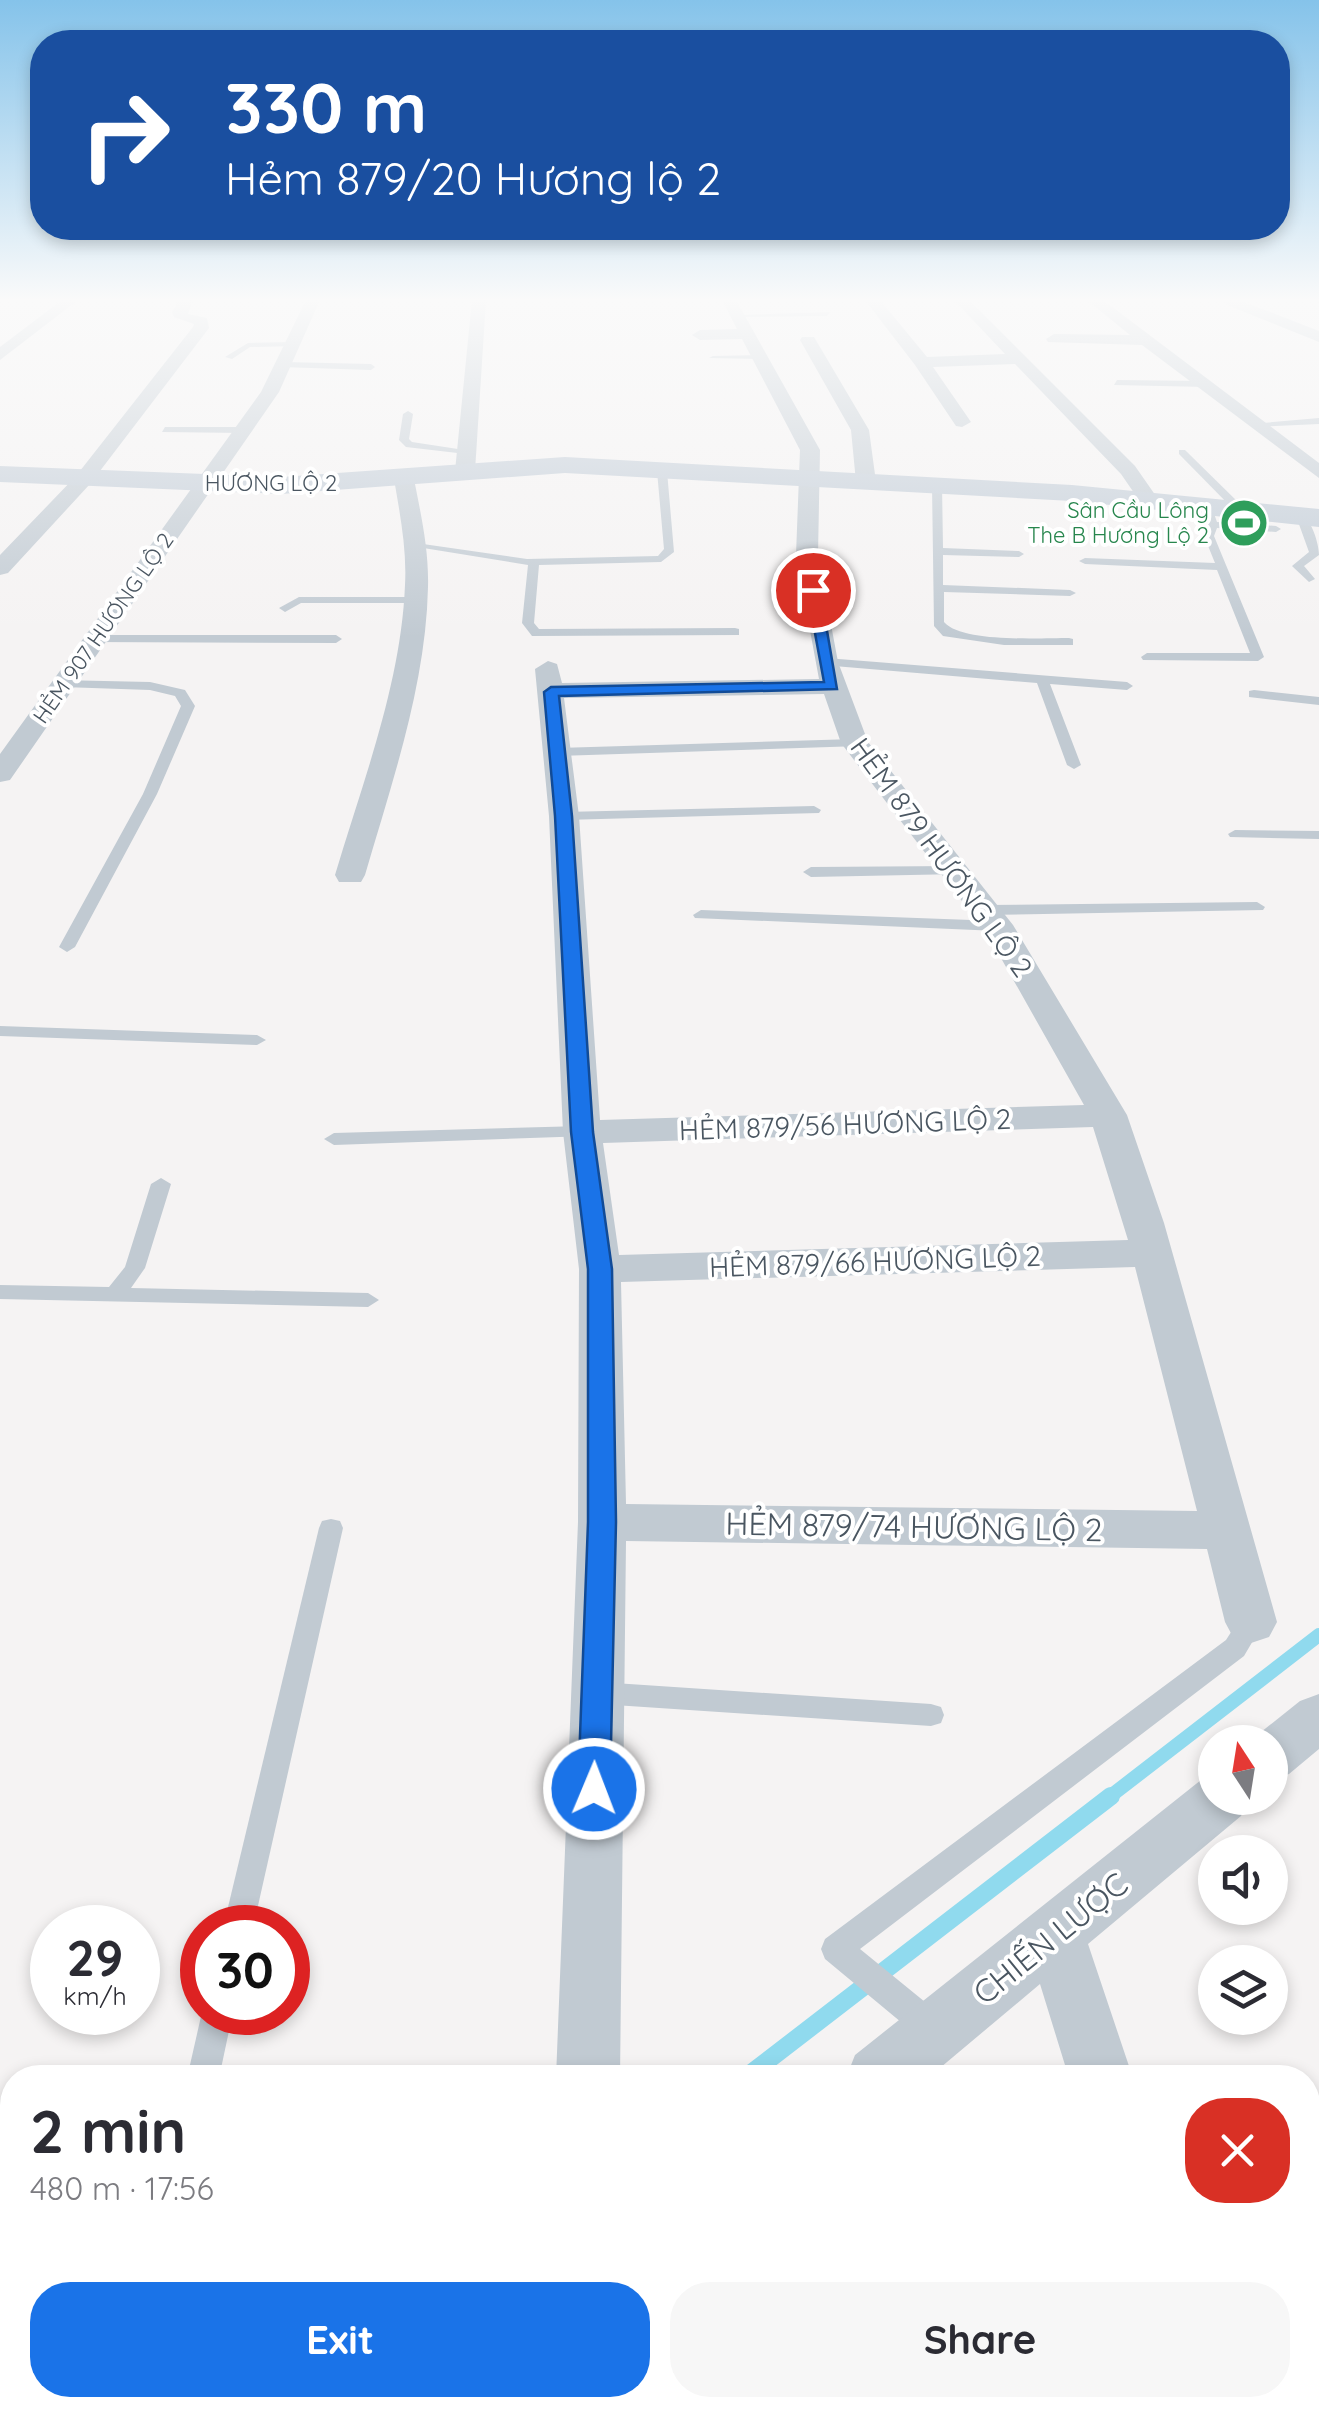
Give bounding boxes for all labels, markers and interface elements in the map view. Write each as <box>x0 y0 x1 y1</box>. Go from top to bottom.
text: 330 m <box>225 63 427 151</box>
icon: right <box>60 70 190 200</box>
text: Hẻm 879/20 Hương lộ 2 <box>225 150 721 206</box>
street label: HƯƠNG LỘ 2 <box>205 469 337 497</box>
place label: Sân Cầu Lông The B Hương Lộ 2 <box>1027 496 1209 549</box>
sports icon: Sân Cầu Lông The B Hương Lộ 2 <box>1218 497 1270 549</box>
street label: HẺM 907 HƯƠNG LỘ 2 <box>27 527 179 729</box>
pin <box>771 548 856 633</box>
icon: arrive <box>786 563 841 618</box>
street label: HẺM 879 HƯƠNG LỘ 2 <box>843 730 1041 984</box>
street label: HẺM 879/56 HƯƠNG LỘ 2 <box>678 1101 1012 1147</box>
street label: HẺM 879/66 HƯƠNG LỘ 2 <box>708 1238 1042 1284</box>
street label: HẺM 879/74 HƯƠNG LỘ 2 <box>725 1503 1103 1549</box>
north arrow <box>1198 1725 1288 1815</box>
map controls <box>1198 1725 1288 2035</box>
position arrow <box>542 1737 646 1841</box>
button: sound <box>1198 1835 1288 1925</box>
street label: CHIẾN LƯỢC <box>965 1863 1135 2013</box>
speed limit sign: 30 <box>180 1905 310 2035</box>
text: 29 <box>67 1926 123 1989</box>
button: layers <box>1198 1945 1288 2035</box>
text: km/h <box>63 1980 127 2011</box>
text: 2 min <box>30 2093 186 2168</box>
button: close <box>1185 2098 1290 2203</box>
text: 480 m · 17:56 <box>30 2168 214 2208</box>
button: Exit <box>30 2282 650 2397</box>
button: Share <box>670 2282 1290 2397</box>

